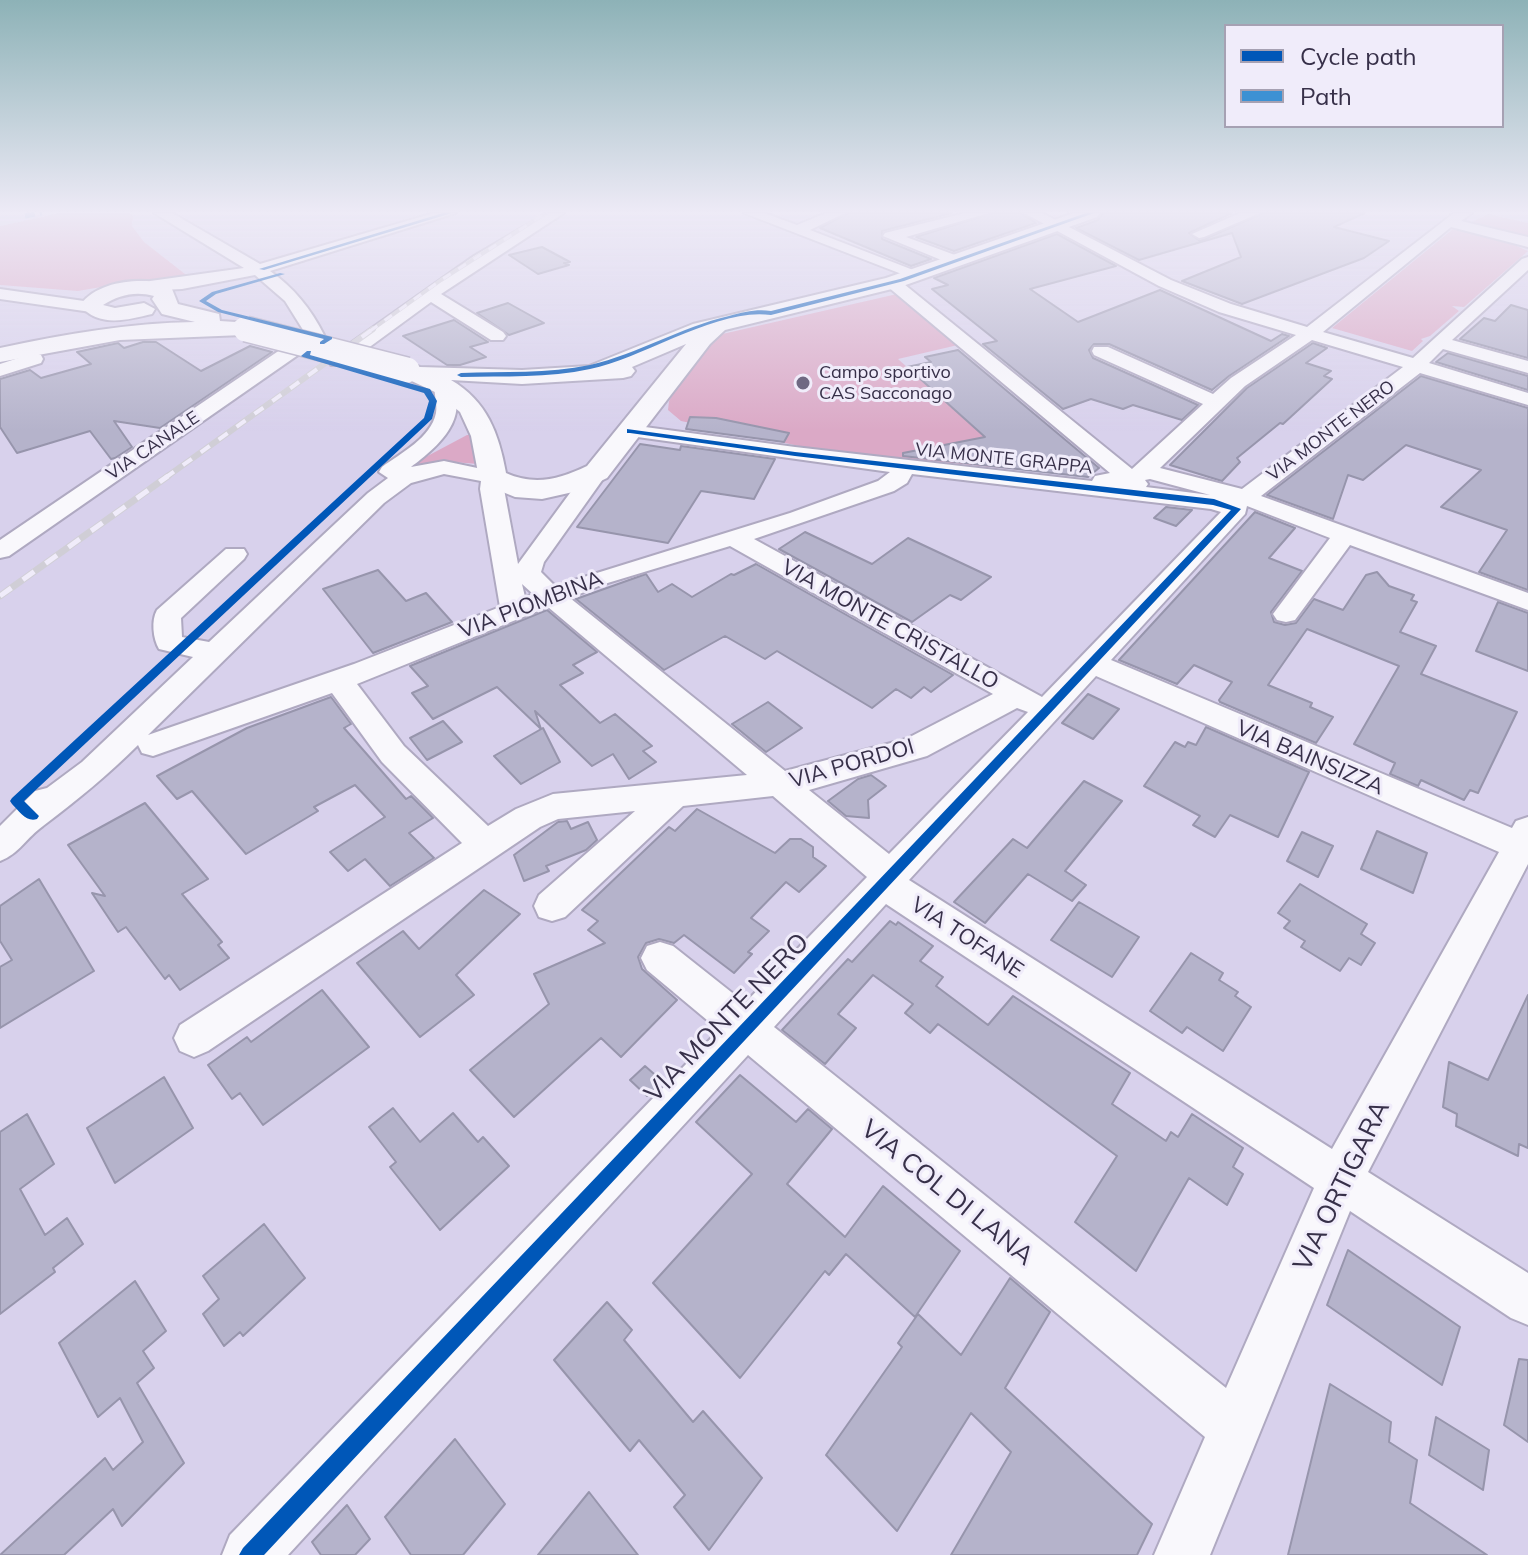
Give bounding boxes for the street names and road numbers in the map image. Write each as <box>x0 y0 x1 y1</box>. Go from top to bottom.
street label: VIA MONTE NERO <box>1263 376 1399 486</box>
street label: VIA CANALE <box>102 407 204 485</box>
street label: VIA MONTE GRAPPA <box>914 439 1094 479</box>
street label: VIA MONTE CRISTALLO <box>777 554 1003 696</box>
street label: VIA PIOMBINA <box>455 565 607 645</box>
street label: VIA BAINSIZZA <box>1232 715 1388 801</box>
street label: VIA PORDOI <box>787 734 917 794</box>
street label: VIA TOFANE <box>906 892 1028 984</box>
street label: VIA MONTE NERO <box>638 927 816 1109</box>
street label: VIA ORTIGARA <box>1287 1096 1397 1276</box>
street label: VIA COL DI LANA <box>854 1114 1040 1272</box>

